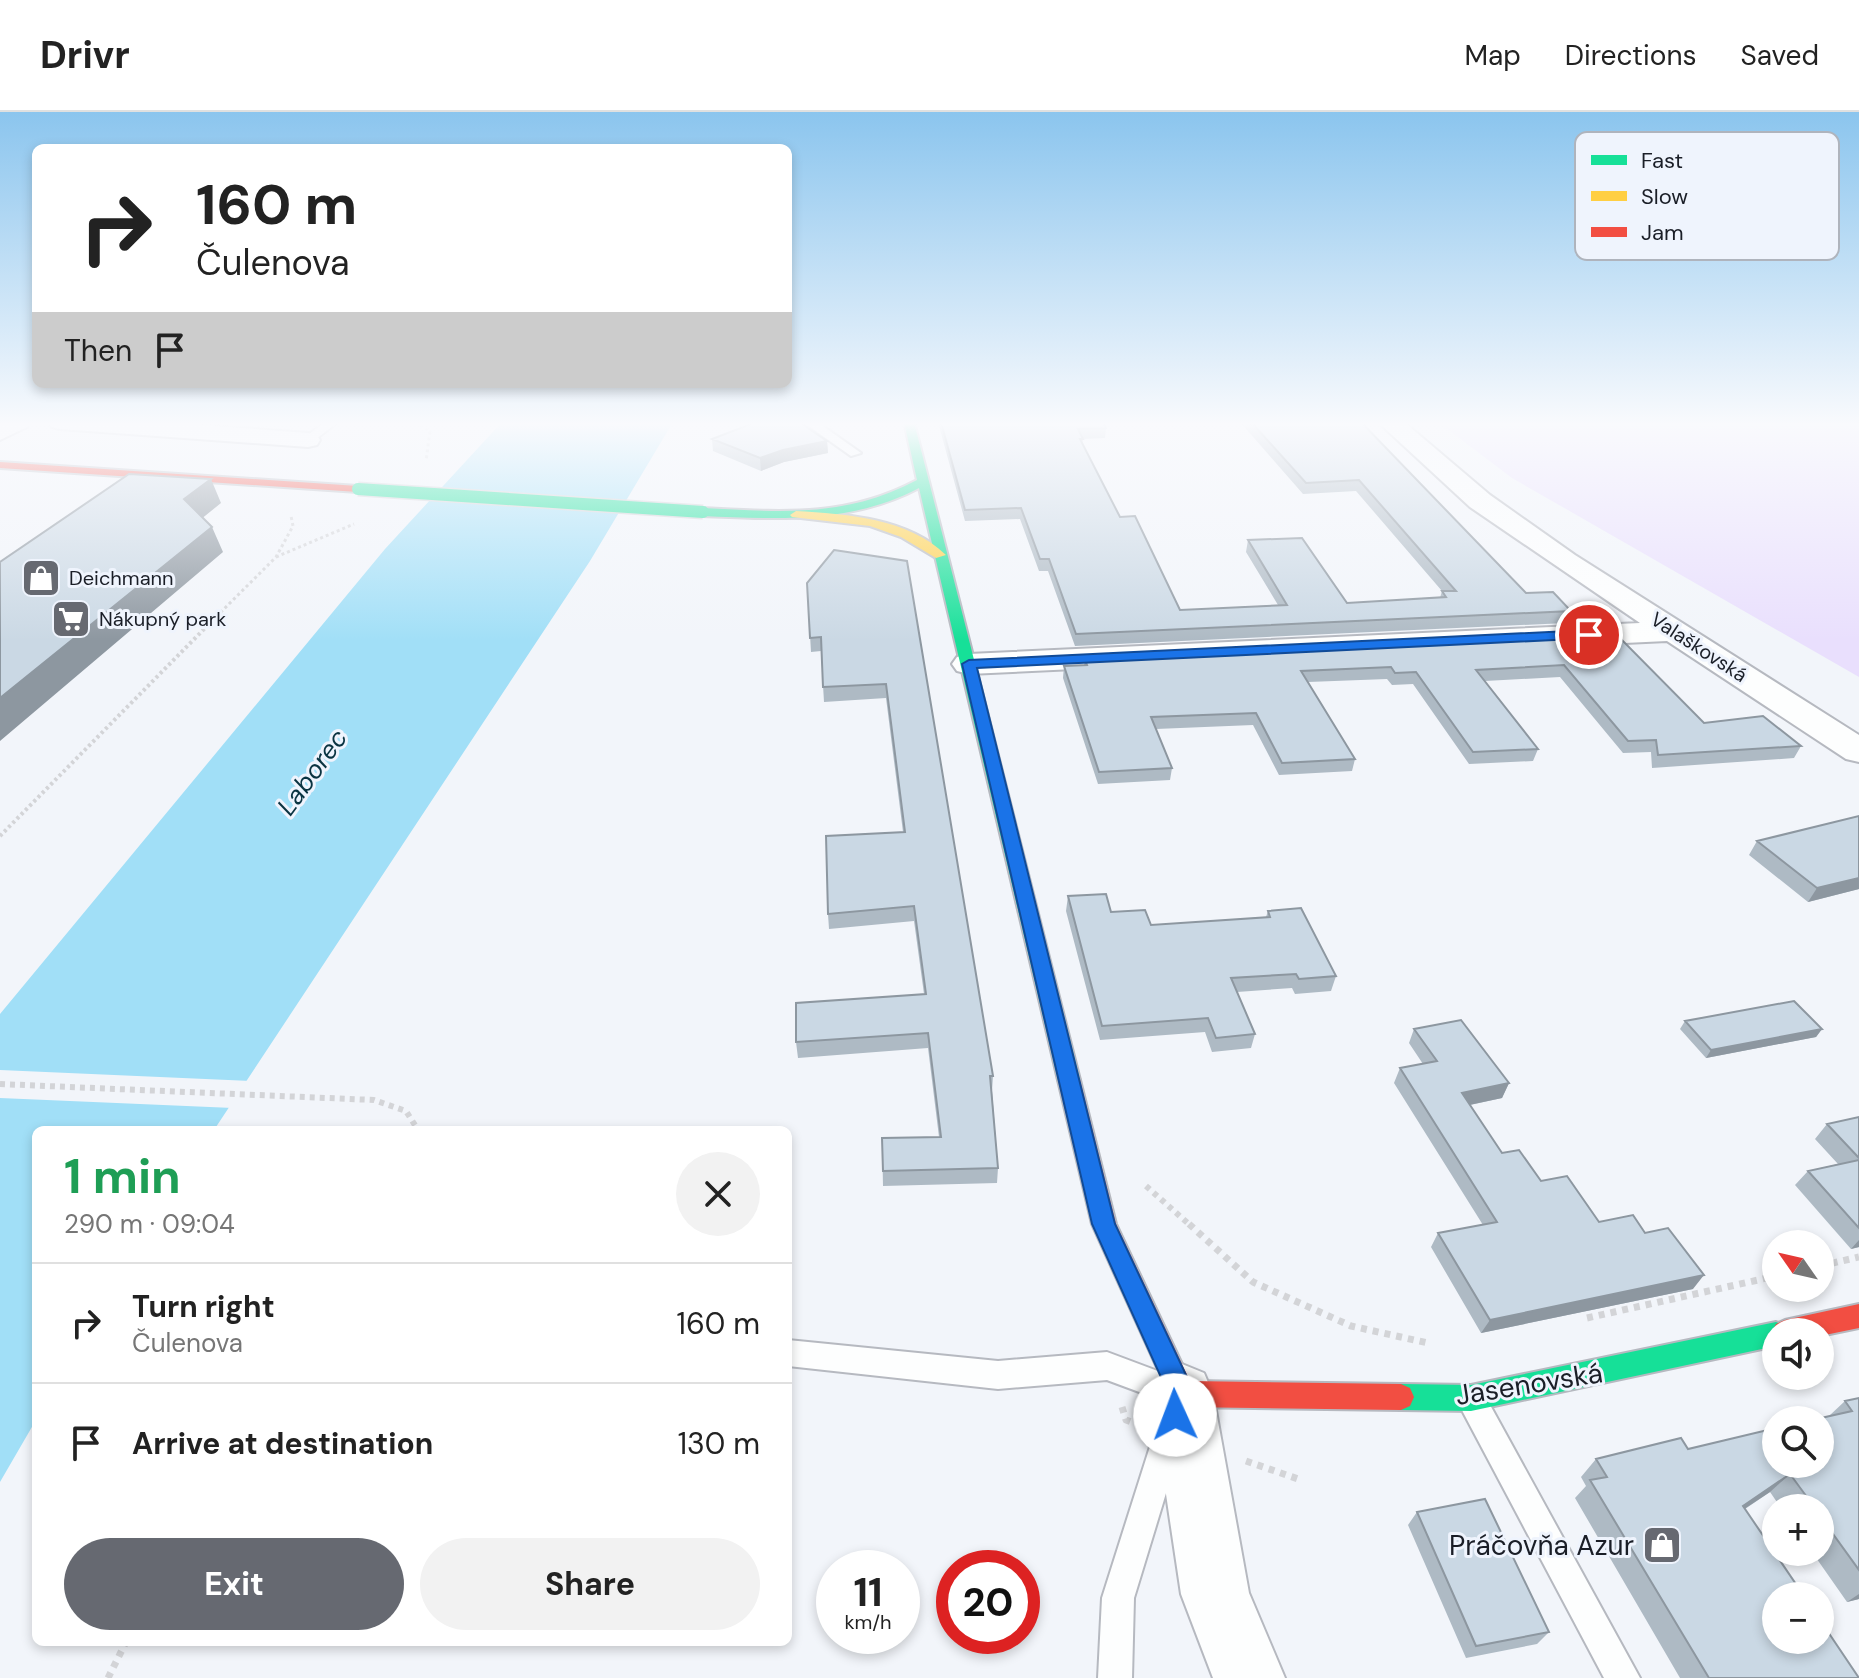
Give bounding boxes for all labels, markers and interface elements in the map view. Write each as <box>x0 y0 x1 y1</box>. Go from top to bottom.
text: Drivr <box>40 30 130 80</box>
text: Map <box>1464 37 1521 74</box>
text: Directions <box>1565 37 1697 74</box>
text: Saved <box>1741 37 1819 74</box>
legend <box>1575 132 1839 260</box>
text: Fast <box>1641 146 1683 175</box>
text: 160 m <box>196 168 357 241</box>
icon: right <box>64 176 168 280</box>
text: Slow <box>1641 182 1688 211</box>
text: Jam <box>1641 218 1684 247</box>
text: Čulenova <box>196 239 350 286</box>
icon: arrive <box>148 328 192 372</box>
text: Then <box>64 331 132 370</box>
shop icon: Deichmann <box>20 557 62 599</box>
place label: Deichmann <box>69 565 174 591</box>
supermarket icon: Nákupný park <box>50 598 92 640</box>
pin <box>1555 601 1623 669</box>
place label: Nákupný park <box>99 606 226 632</box>
street label: Valaškovská <box>1646 606 1752 688</box>
icon: arrive <box>1567 613 1611 657</box>
water label: Laborec <box>269 722 355 822</box>
text: 1 min <box>64 1145 181 1208</box>
button: close <box>676 1152 760 1236</box>
text: 290 m · 09:04 <box>64 1207 235 1241</box>
north arrow <box>1762 1230 1834 1302</box>
map controls <box>1762 1230 1834 1654</box>
text: Turn right <box>132 1287 275 1326</box>
icon: right <box>64 1301 108 1345</box>
text: 160 m <box>677 1304 760 1343</box>
button: sound <box>1762 1318 1834 1390</box>
text: Čulenova <box>132 1326 243 1360</box>
street label: Jasenovská <box>1453 1354 1605 1414</box>
position arrow <box>1133 1373 1217 1457</box>
button: search <box>1762 1406 1834 1478</box>
icon: arrive <box>64 1421 108 1465</box>
text: Arrive at destination <box>132 1424 433 1463</box>
text: 130 m <box>678 1424 760 1463</box>
button: + <box>1762 1494 1834 1566</box>
shop icon: Práčovňa Azur <box>1641 1524 1683 1566</box>
place label: Práčovňa Azur <box>1449 1527 1634 1564</box>
button: Exit <box>64 1538 404 1630</box>
button: Share <box>420 1538 760 1630</box>
speed limit sign: 20 <box>936 1550 1040 1654</box>
text: 11 <box>853 1566 883 1618</box>
button: − <box>1762 1582 1834 1654</box>
text: km/h <box>844 1609 892 1635</box>

